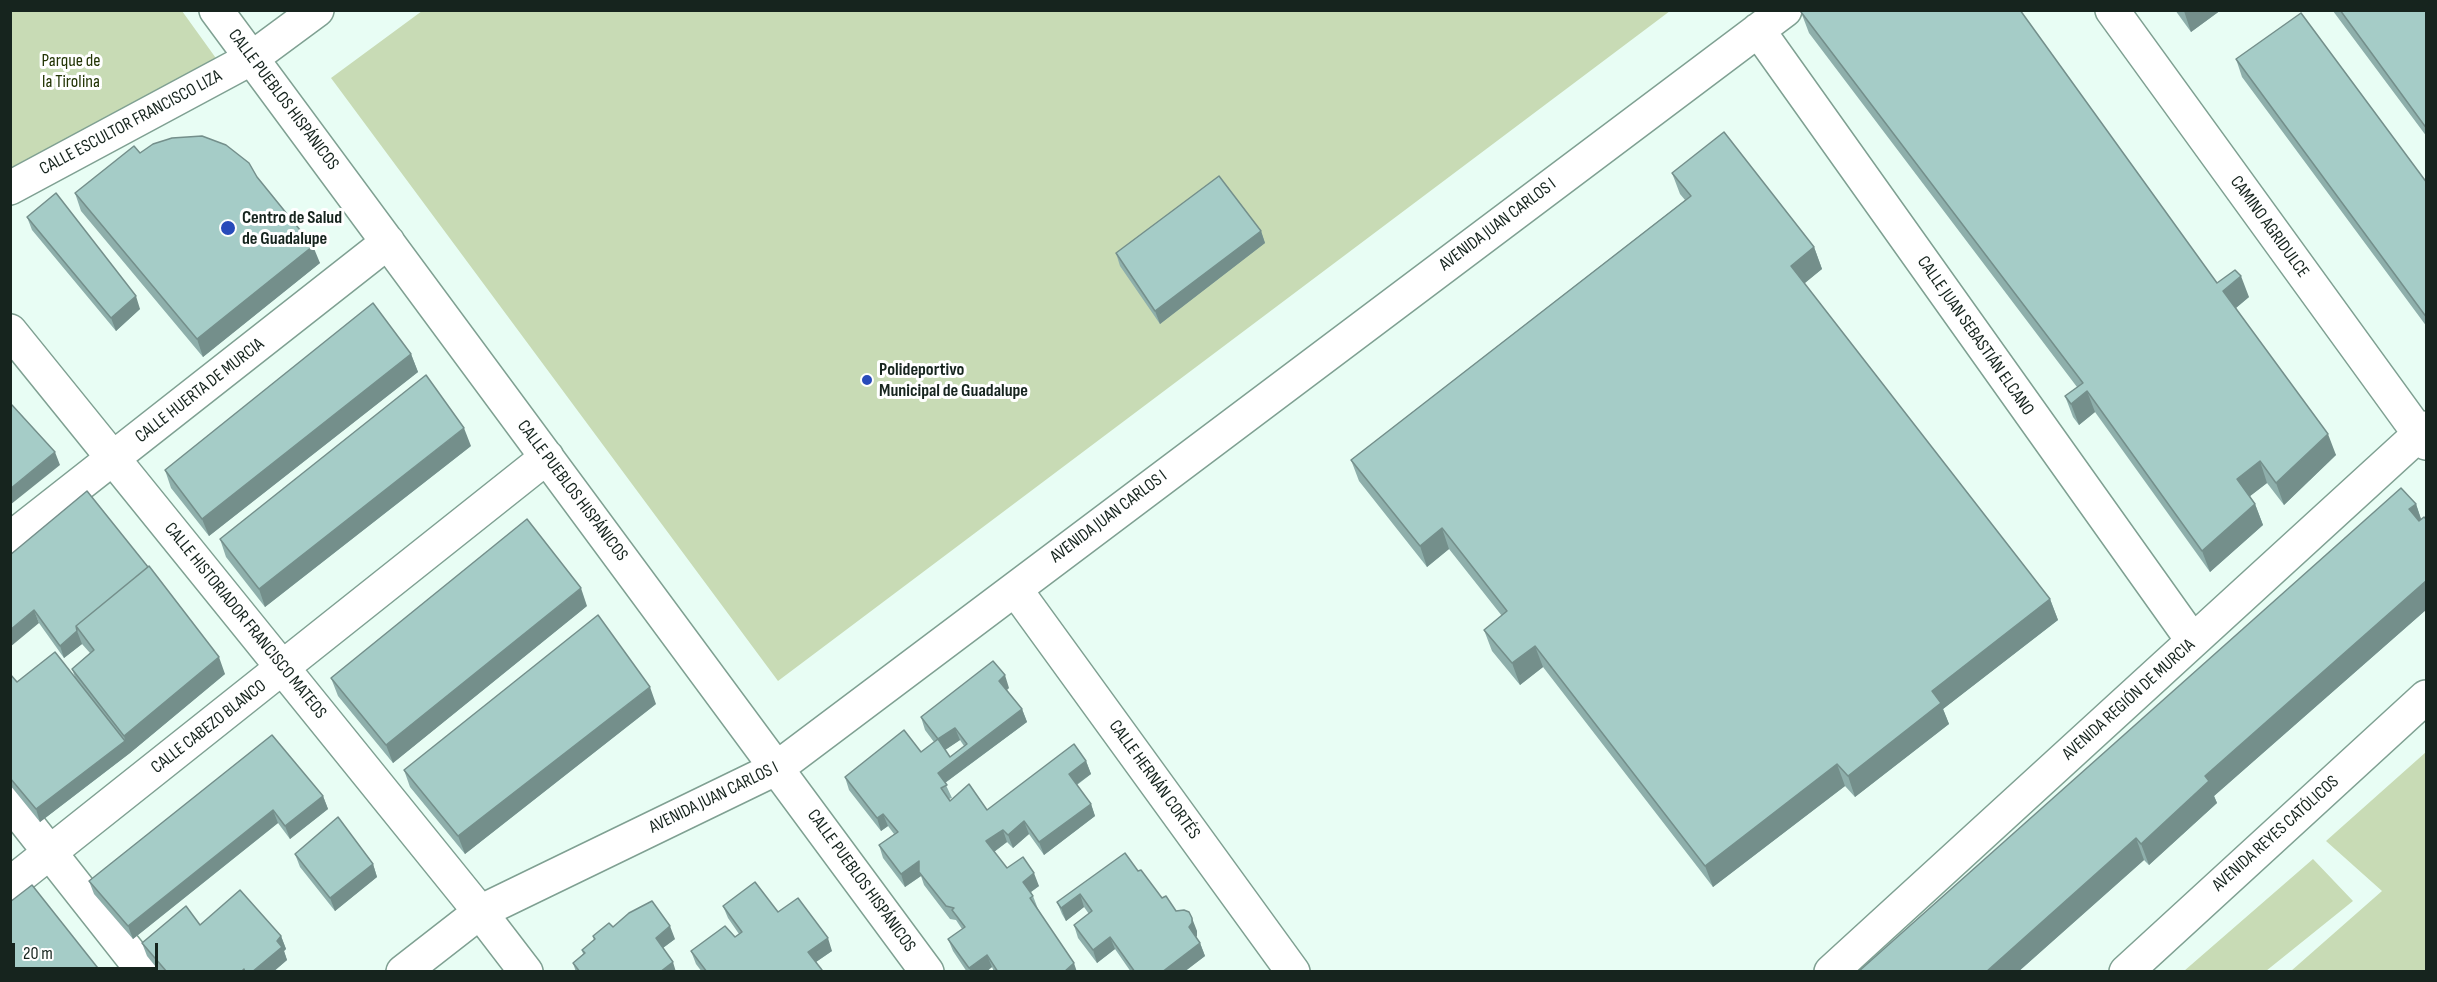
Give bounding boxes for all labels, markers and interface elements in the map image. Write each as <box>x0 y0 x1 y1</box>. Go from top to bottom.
street label: CALLE PUEBLOS HISPÁNICOS <box>223 25 343 175</box>
park label: Parque de la Tirolina <box>41 50 101 92</box>
street label: CALLE ESCULTOR FRANCISCO LIZA <box>36 66 226 180</box>
street label: CAMINO AGRIDULCE <box>2225 172 2313 282</box>
street label: AVENIDA JUAN CARLOS I <box>1435 174 1561 276</box>
place label: Centro de Salud de Guadalupe <box>242 207 342 250</box>
marker: Centro de Salud de Guadalupe <box>219 219 237 237</box>
street label: CALLE JUAN SEBASTIÁN ELCANO <box>1912 252 2038 420</box>
street label: CALLE HUERTA DE MURCIA <box>131 334 269 448</box>
place label: Polideportivo Municipal de Guadalupe <box>879 359 1028 401</box>
marker: Polideportivo Municipal de Guadalupe <box>860 373 874 387</box>
street label: CALLE PUEBLOS HISPÁNICOS <box>512 416 632 566</box>
street label: AVENIDA JUAN CARLOS I <box>1046 466 1172 568</box>
street label: CALLE HISTORIADOR FRANCISCO MATEOS <box>159 519 331 723</box>
street label: AVENIDA REGIÓN DE MURCIA <box>2058 635 2200 765</box>
street label: CALLE CABEZO BLANCO <box>147 675 271 779</box>
street label: CALLE HERNÁN CORTÉS <box>1104 716 1204 844</box>
street label: AVENIDA JUAN CARLOS I <box>646 757 782 839</box>
street label: AVENIDA REYES CATÓLICOS <box>2208 771 2344 897</box>
street label: CALLE PUEBLOS HISPÁNICOS <box>802 806 920 956</box>
scale bar <box>15 931 160 969</box>
text: 20 m <box>23 943 53 964</box>

